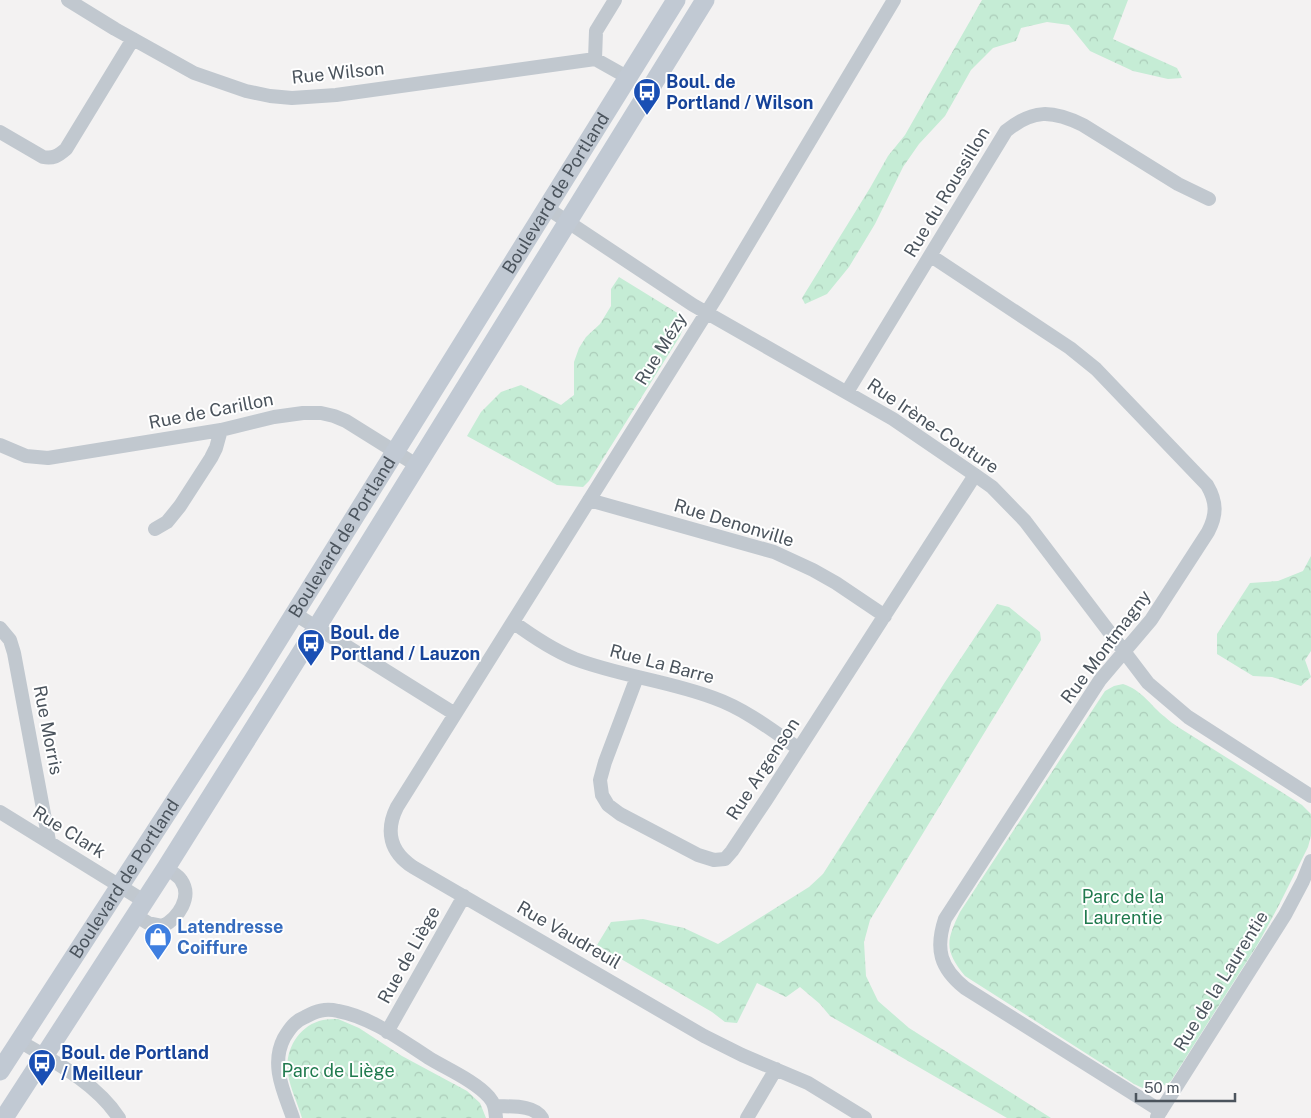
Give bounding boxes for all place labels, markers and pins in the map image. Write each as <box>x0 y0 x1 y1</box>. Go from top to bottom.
place label: Boul. de Portland / Wilson <box>666 71 814 113</box>
bus stop icon: Boul. de Portland / Wilson <box>632 77 662 116</box>
place label: Boul. de Portland / Lauzon <box>330 622 480 664</box>
bus stop icon: Boul. de Portland / Lauzon <box>296 628 326 667</box>
place label: Latendresse Coiffure <box>177 916 283 958</box>
shop icon: Latendresse Coiffure <box>143 922 173 961</box>
place label: Boul. de Portland / Meilleur <box>61 1042 209 1084</box>
bus stop icon: Boul. de Portland / Meilleur <box>27 1048 57 1087</box>

